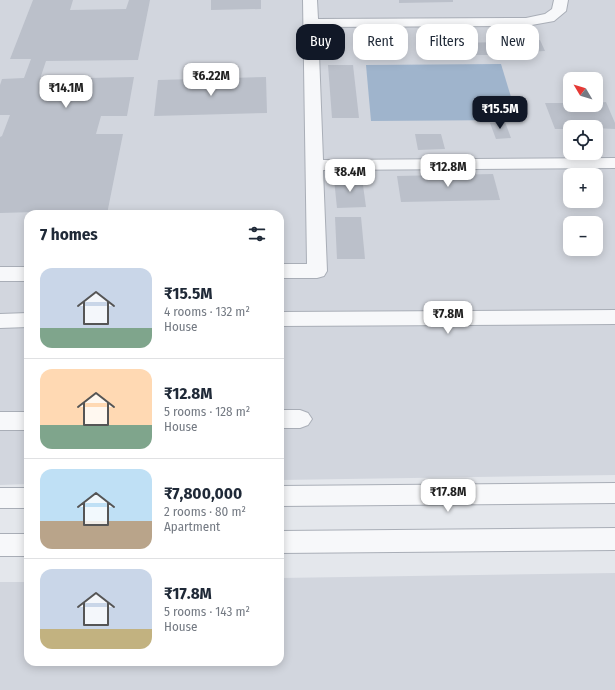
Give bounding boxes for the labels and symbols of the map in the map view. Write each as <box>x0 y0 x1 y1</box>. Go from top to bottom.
pin: ₹6.22M <box>178 63 244 97</box>
north arrow <box>563 72 603 112</box>
pin: ₹14.1M <box>33 75 99 109</box>
pin: ₹15.5M <box>467 96 533 130</box>
pin: ₹12.8M <box>415 154 481 188</box>
pin: ₹8.4M <box>322 159 378 193</box>
pin: ₹7.8M <box>420 301 476 335</box>
pin: ₹17.8M <box>415 479 481 513</box>

